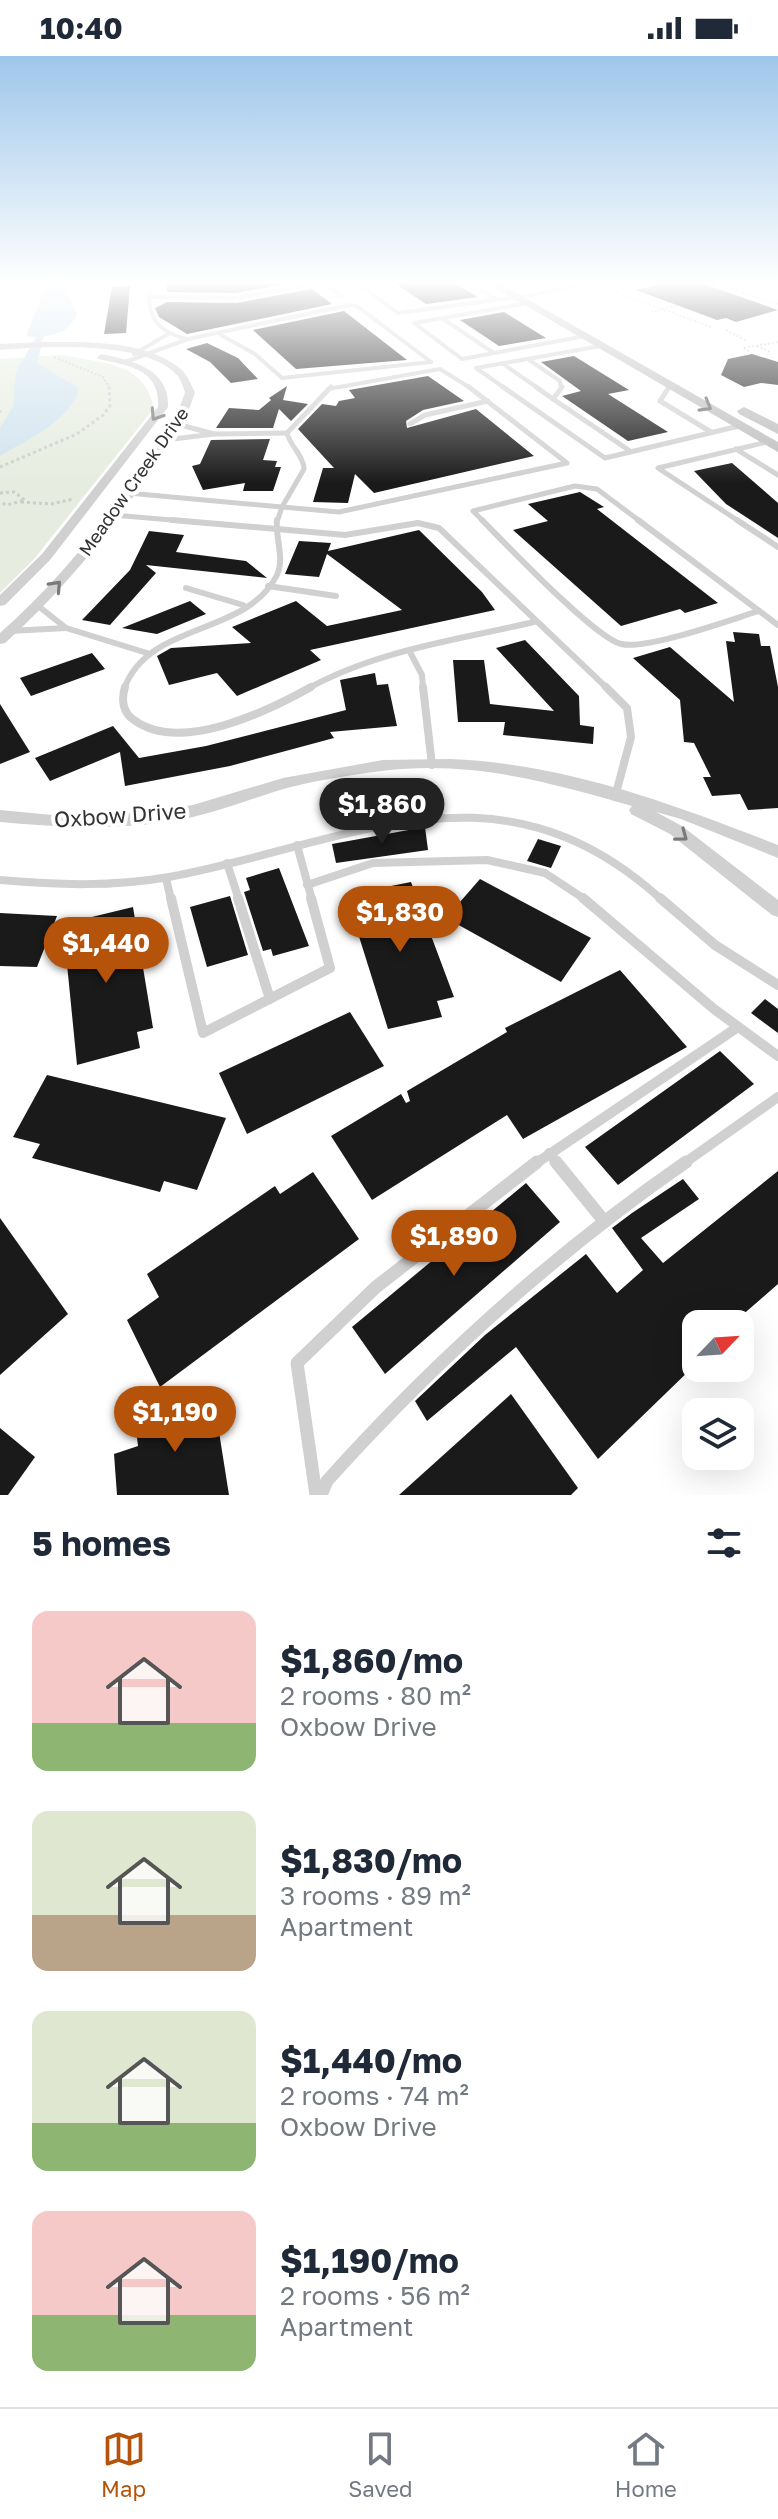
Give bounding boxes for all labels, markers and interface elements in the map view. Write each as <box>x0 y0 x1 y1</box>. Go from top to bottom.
text: 10:40 <box>40 10 123 46</box>
one-way arrow <box>697 396 712 412</box>
street label: Meadow Creek Drive <box>74 403 193 560</box>
one-way arrow <box>151 406 166 421</box>
one-way arrow <box>46 580 60 595</box>
pin: $1,860 <box>317 778 447 846</box>
text: $1,860 <box>337 788 427 819</box>
street label: Oxbow Drive <box>53 796 187 833</box>
one-way arrow <box>674 827 688 841</box>
pin: $1,830 <box>335 886 465 954</box>
text: $1,830 <box>356 896 444 927</box>
pin: $1,440 <box>41 917 171 985</box>
text: $1,440 <box>62 927 150 958</box>
pin: $1,890 <box>389 1210 519 1278</box>
text: $1,890 <box>409 1220 499 1251</box>
north arrow <box>682 1310 754 1382</box>
map controls <box>682 1310 754 1470</box>
pin: $1,190 <box>110 1386 240 1454</box>
text: $1,190 <box>132 1396 218 1427</box>
button: layers <box>682 1398 754 1470</box>
icon: filters <box>702 1521 746 1565</box>
text: 5 homes <box>32 1523 171 1563</box>
text: $1,860/mo <box>280 1640 463 1680</box>
icon: home <box>96 1643 192 1739</box>
text: 2 rooms · 80 m² <box>280 1680 471 1711</box>
text: Oxbow Drive <box>280 1711 437 1742</box>
text: $1,830/mo <box>280 1840 462 1880</box>
icon: home <box>96 1843 192 1939</box>
text: 3 rooms · 89 m² <box>280 1880 471 1911</box>
text: Apartment <box>280 1911 413 1942</box>
text: $1,440/mo <box>280 2040 462 2080</box>
icon: home <box>96 2043 192 2139</box>
text: 2 rooms · 74 m² <box>280 2080 469 2111</box>
text: Oxbow Drive <box>280 2111 437 2142</box>
text: $1,190/mo <box>280 2240 459 2280</box>
icon: home <box>96 2243 192 2339</box>
text: 2 rooms · 56 m² <box>280 2280 470 2311</box>
text: Apartment <box>280 2311 413 2342</box>
tab: Map <box>101 2427 146 2502</box>
tab: Saved <box>348 2427 412 2502</box>
tab: Home <box>615 2427 677 2502</box>

